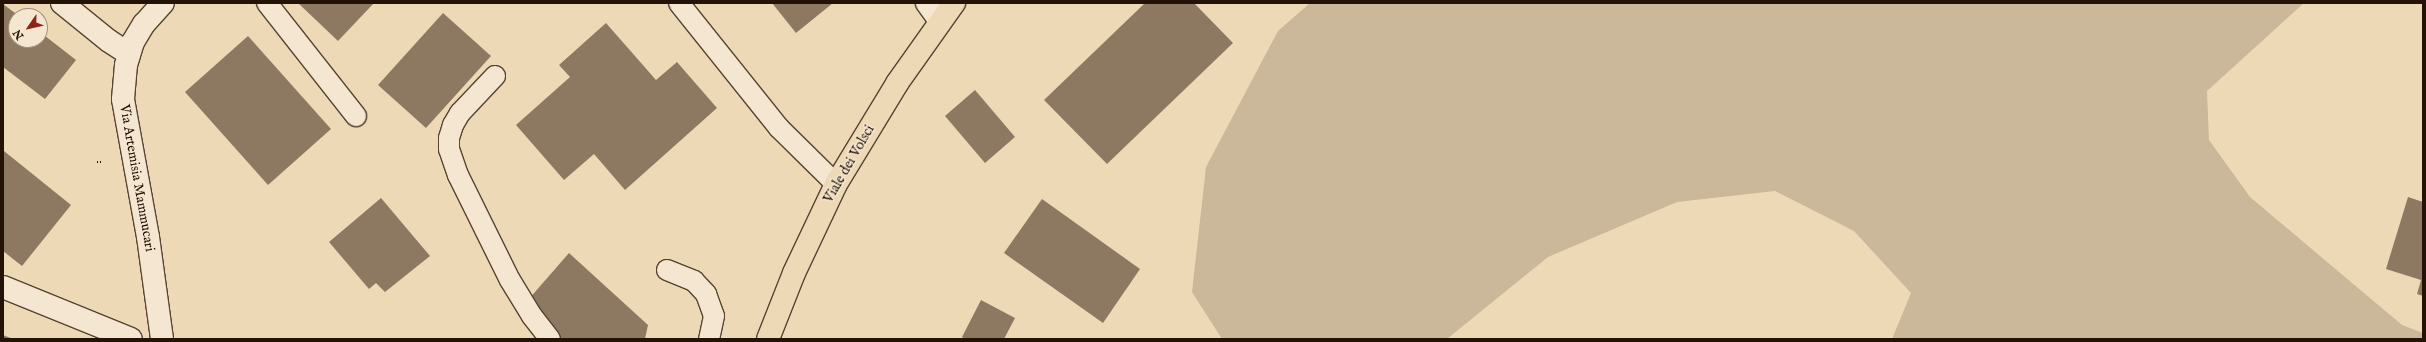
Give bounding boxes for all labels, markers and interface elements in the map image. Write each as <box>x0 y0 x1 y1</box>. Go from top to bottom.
north arrow <box>8 8 48 48</box>
text: N <box>10 26 27 42</box>
street label: Via Artemisia Mammucari <box>116 103 158 253</box>
street label: Viale dei Volsci <box>820 122 878 206</box>

